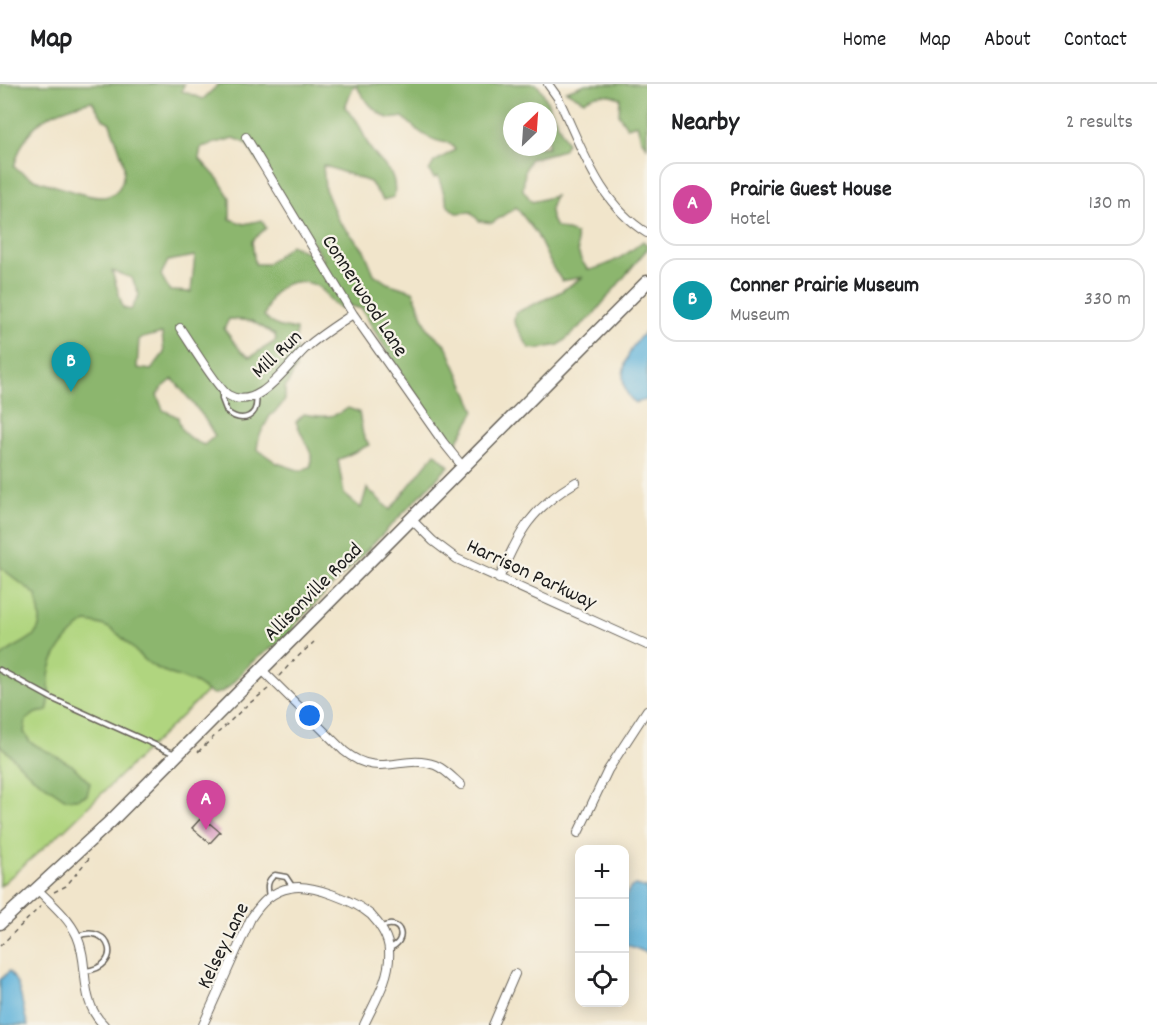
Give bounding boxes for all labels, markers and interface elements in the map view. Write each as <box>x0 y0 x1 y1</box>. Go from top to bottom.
text: Map <box>30 21 72 61</box>
text: Home <box>842 26 886 56</box>
text: Map <box>919 26 951 56</box>
text: About <box>984 26 1031 56</box>
text: Contact <box>1064 26 1127 56</box>
north arrow <box>503 102 557 156</box>
text: Nearby <box>671 105 739 142</box>
text: 2 results <box>1066 109 1133 137</box>
text: Prairie Guest House <box>730 175 892 206</box>
text: A <box>687 190 698 218</box>
text: 130 m <box>1089 190 1131 218</box>
text: Hotel <box>730 206 770 234</box>
street label: Connerwood Lane <box>313 230 414 364</box>
text: Conner Prairie Museum <box>730 271 919 302</box>
text: B <box>688 286 697 314</box>
text: 330 m <box>1084 286 1131 314</box>
text: Museum <box>730 302 790 330</box>
street label: Mill Run <box>246 324 310 387</box>
pin: B <box>52 342 90 392</box>
street label: Harrison Parkway <box>461 532 601 619</box>
street label: Allisonville Road <box>258 537 370 649</box>
your location <box>295 701 324 730</box>
pin: A <box>186 780 226 830</box>
map controls <box>575 845 629 1007</box>
button: + <box>575 845 629 899</box>
street label: Kelsey Lane <box>191 898 259 995</box>
button: − <box>575 899 629 953</box>
button: locate <box>575 953 629 1007</box>

